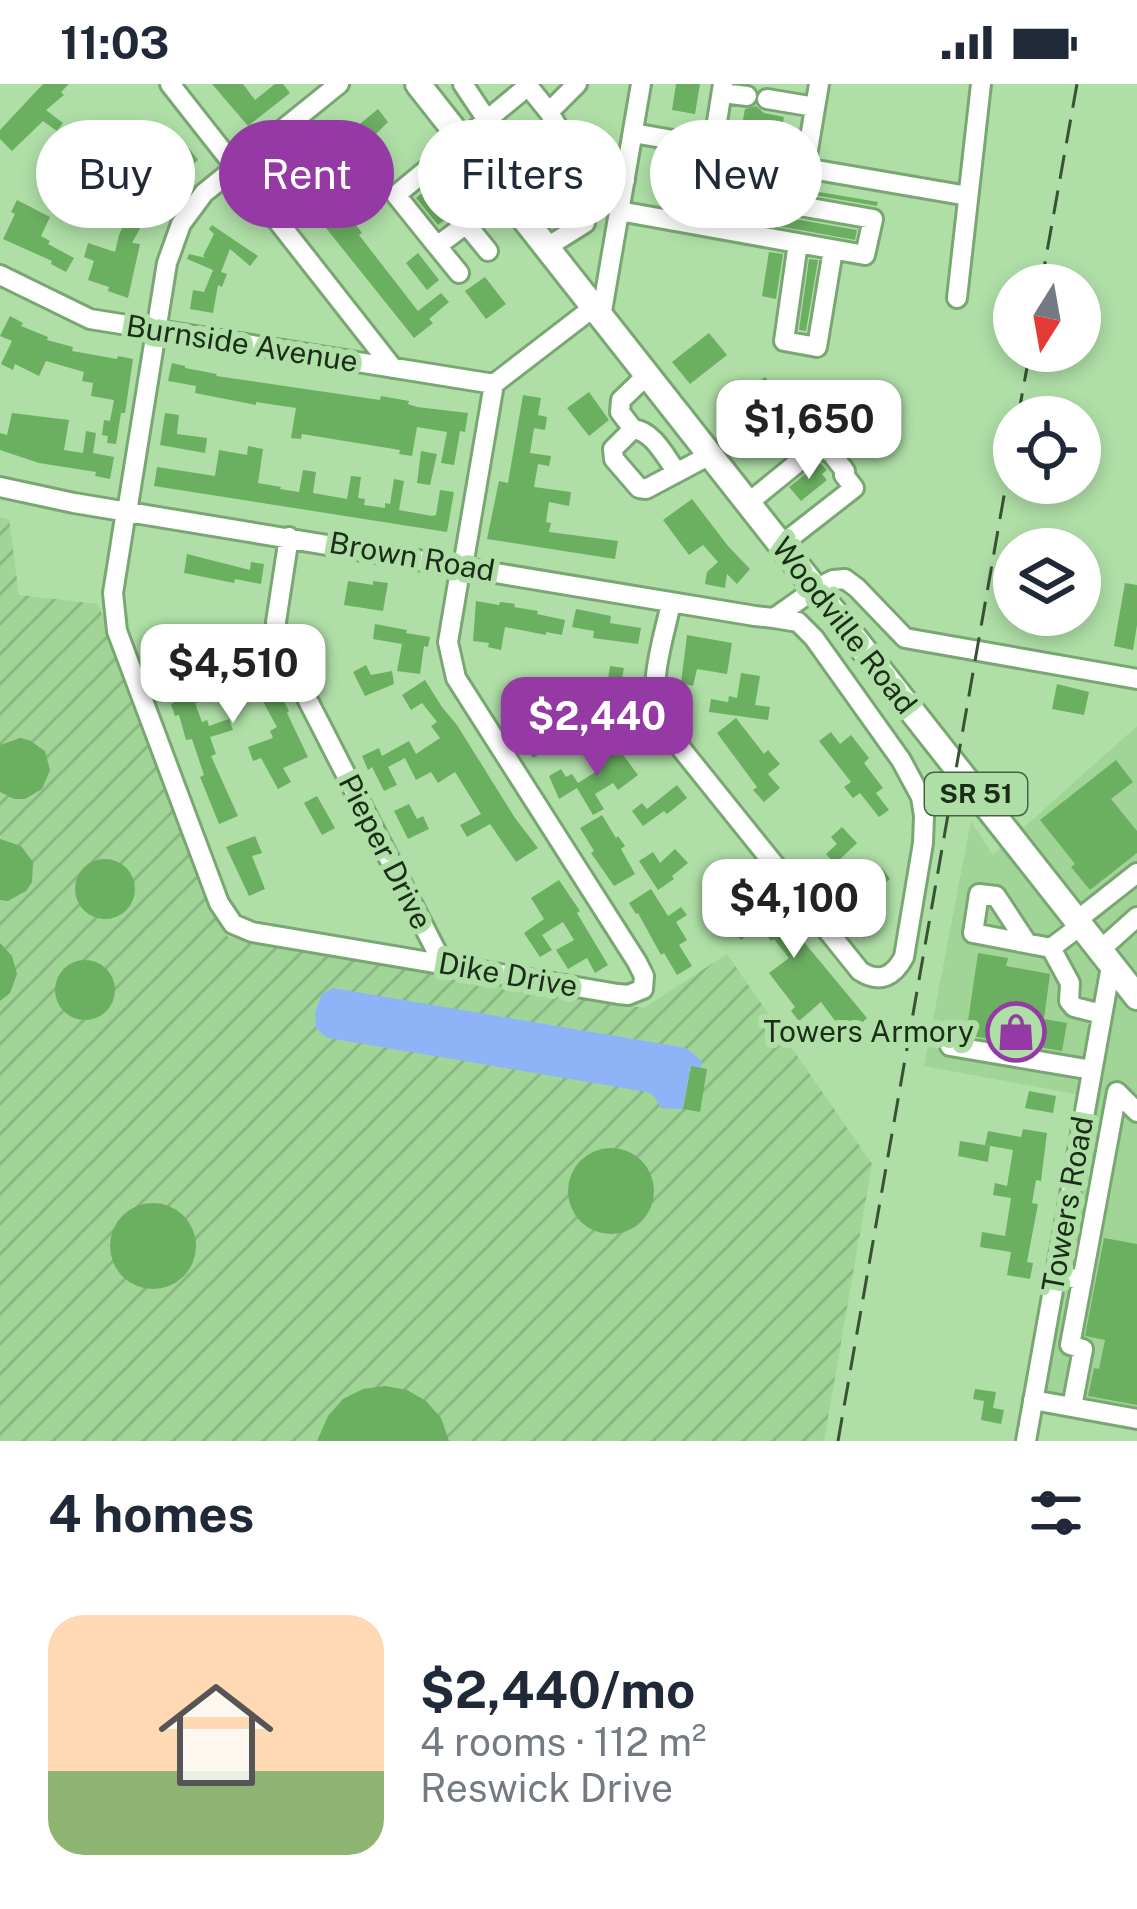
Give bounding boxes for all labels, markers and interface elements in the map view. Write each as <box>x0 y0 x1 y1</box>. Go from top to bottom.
text: 11:03 <box>60 16 169 69</box>
chip: Buy <box>36 120 195 228</box>
chip: Rent <box>219 120 394 228</box>
chip: Filters <box>418 120 626 228</box>
chip: New <box>650 120 822 228</box>
north arrow <box>993 264 1101 372</box>
map controls <box>993 264 1101 636</box>
street label: Burnside Avenue <box>124 307 361 379</box>
pin: $1,650 <box>711 380 907 482</box>
text: $1,650 <box>743 396 875 442</box>
button: locate <box>993 396 1101 504</box>
street label: Brown Road <box>327 524 498 588</box>
button: layers <box>993 528 1101 636</box>
street label: Woodville Road <box>765 530 925 721</box>
pin: $4,510 <box>135 624 331 726</box>
text: $4,510 <box>167 640 299 686</box>
pin: $2,440 <box>499 677 695 779</box>
text: $2,440 <box>528 693 666 739</box>
street label: Pieper Drive <box>331 768 440 935</box>
road number: SR 51 <box>925 773 1027 815</box>
pin: $4,100 <box>696 859 892 961</box>
text: $4,100 <box>729 875 859 921</box>
street label: Dike Drive <box>436 944 580 1004</box>
shop icon: Towers Armory <box>985 1001 1047 1063</box>
place label: Towers Armory <box>763 1013 974 1049</box>
street label: Towers Road <box>1034 1113 1100 1294</box>
icon: filters <box>1023 1480 1089 1546</box>
text: 4 homes <box>48 1484 254 1543</box>
text: $2,440/mo <box>420 1660 695 1719</box>
icon: home <box>144 1663 288 1807</box>
text: 4 rooms · 112 m² <box>420 1719 706 1765</box>
text: Reswick Drive <box>420 1765 673 1811</box>

